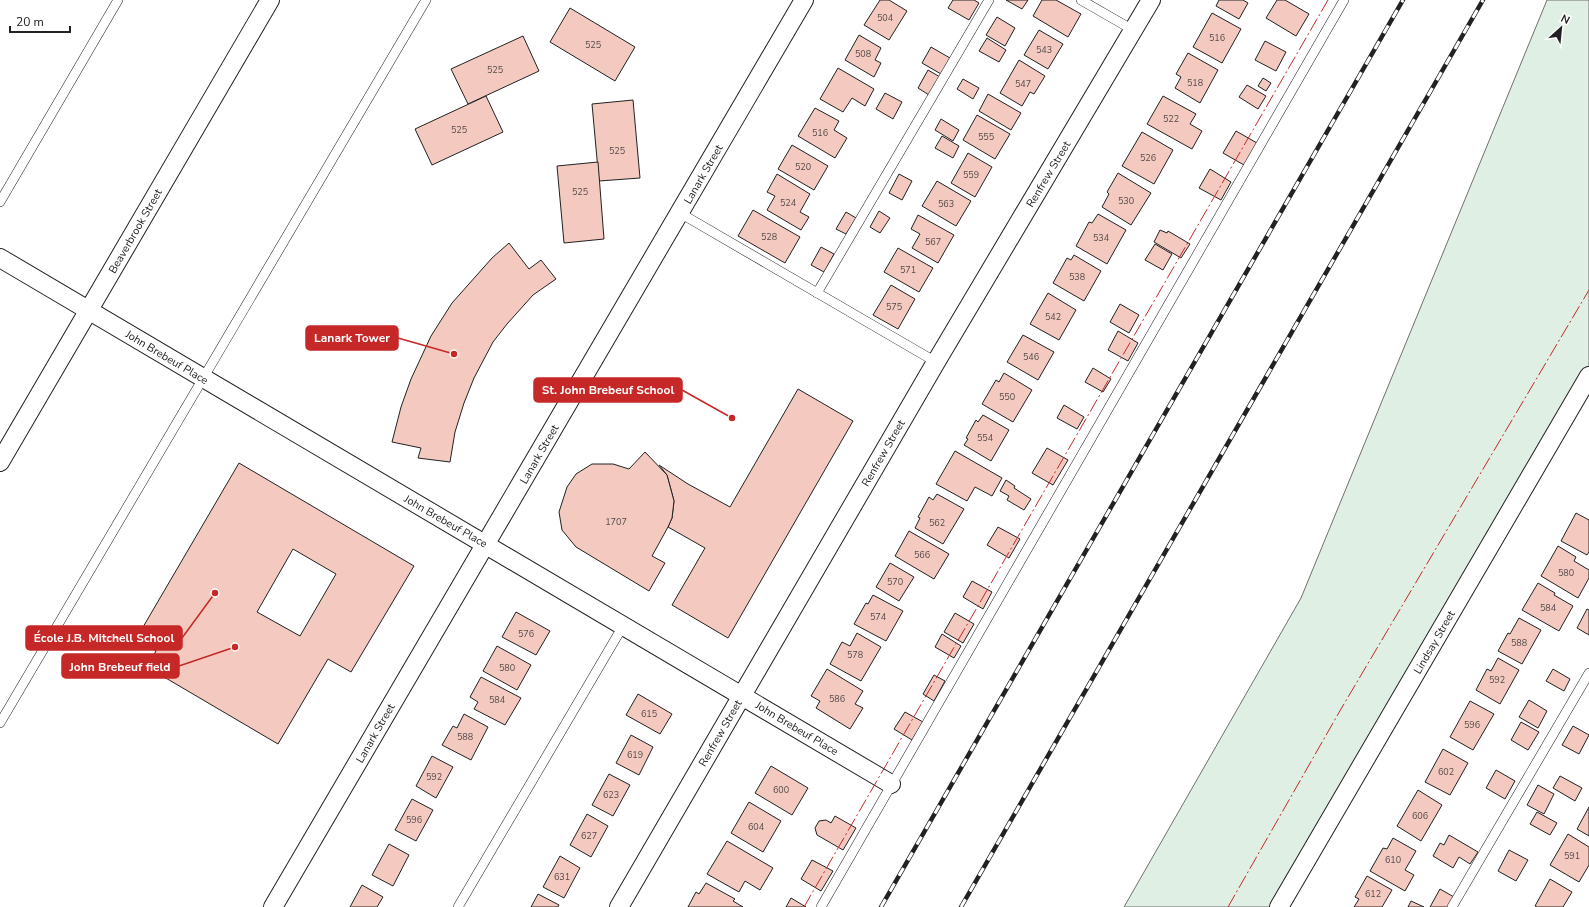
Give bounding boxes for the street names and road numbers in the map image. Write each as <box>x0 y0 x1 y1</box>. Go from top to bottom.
street label: Renfrew Street <box>1023 138 1074 210</box>
street label: Lanark Street <box>680 142 727 207</box>
street label: Beaverbrook Street <box>105 186 166 276</box>
street label: John Brebeuf Place <box>122 326 211 388</box>
street label: Renfrew Street <box>858 417 909 489</box>
street label: Lanark Street <box>516 422 563 487</box>
street label: John Brebeuf Place <box>400 491 490 551</box>
street label: Lindsay Street <box>1410 608 1459 677</box>
street label: Renfrew Street <box>695 697 746 769</box>
street label: John Brebeuf Place <box>752 697 841 759</box>
street label: Lanark Street <box>352 701 399 766</box>

